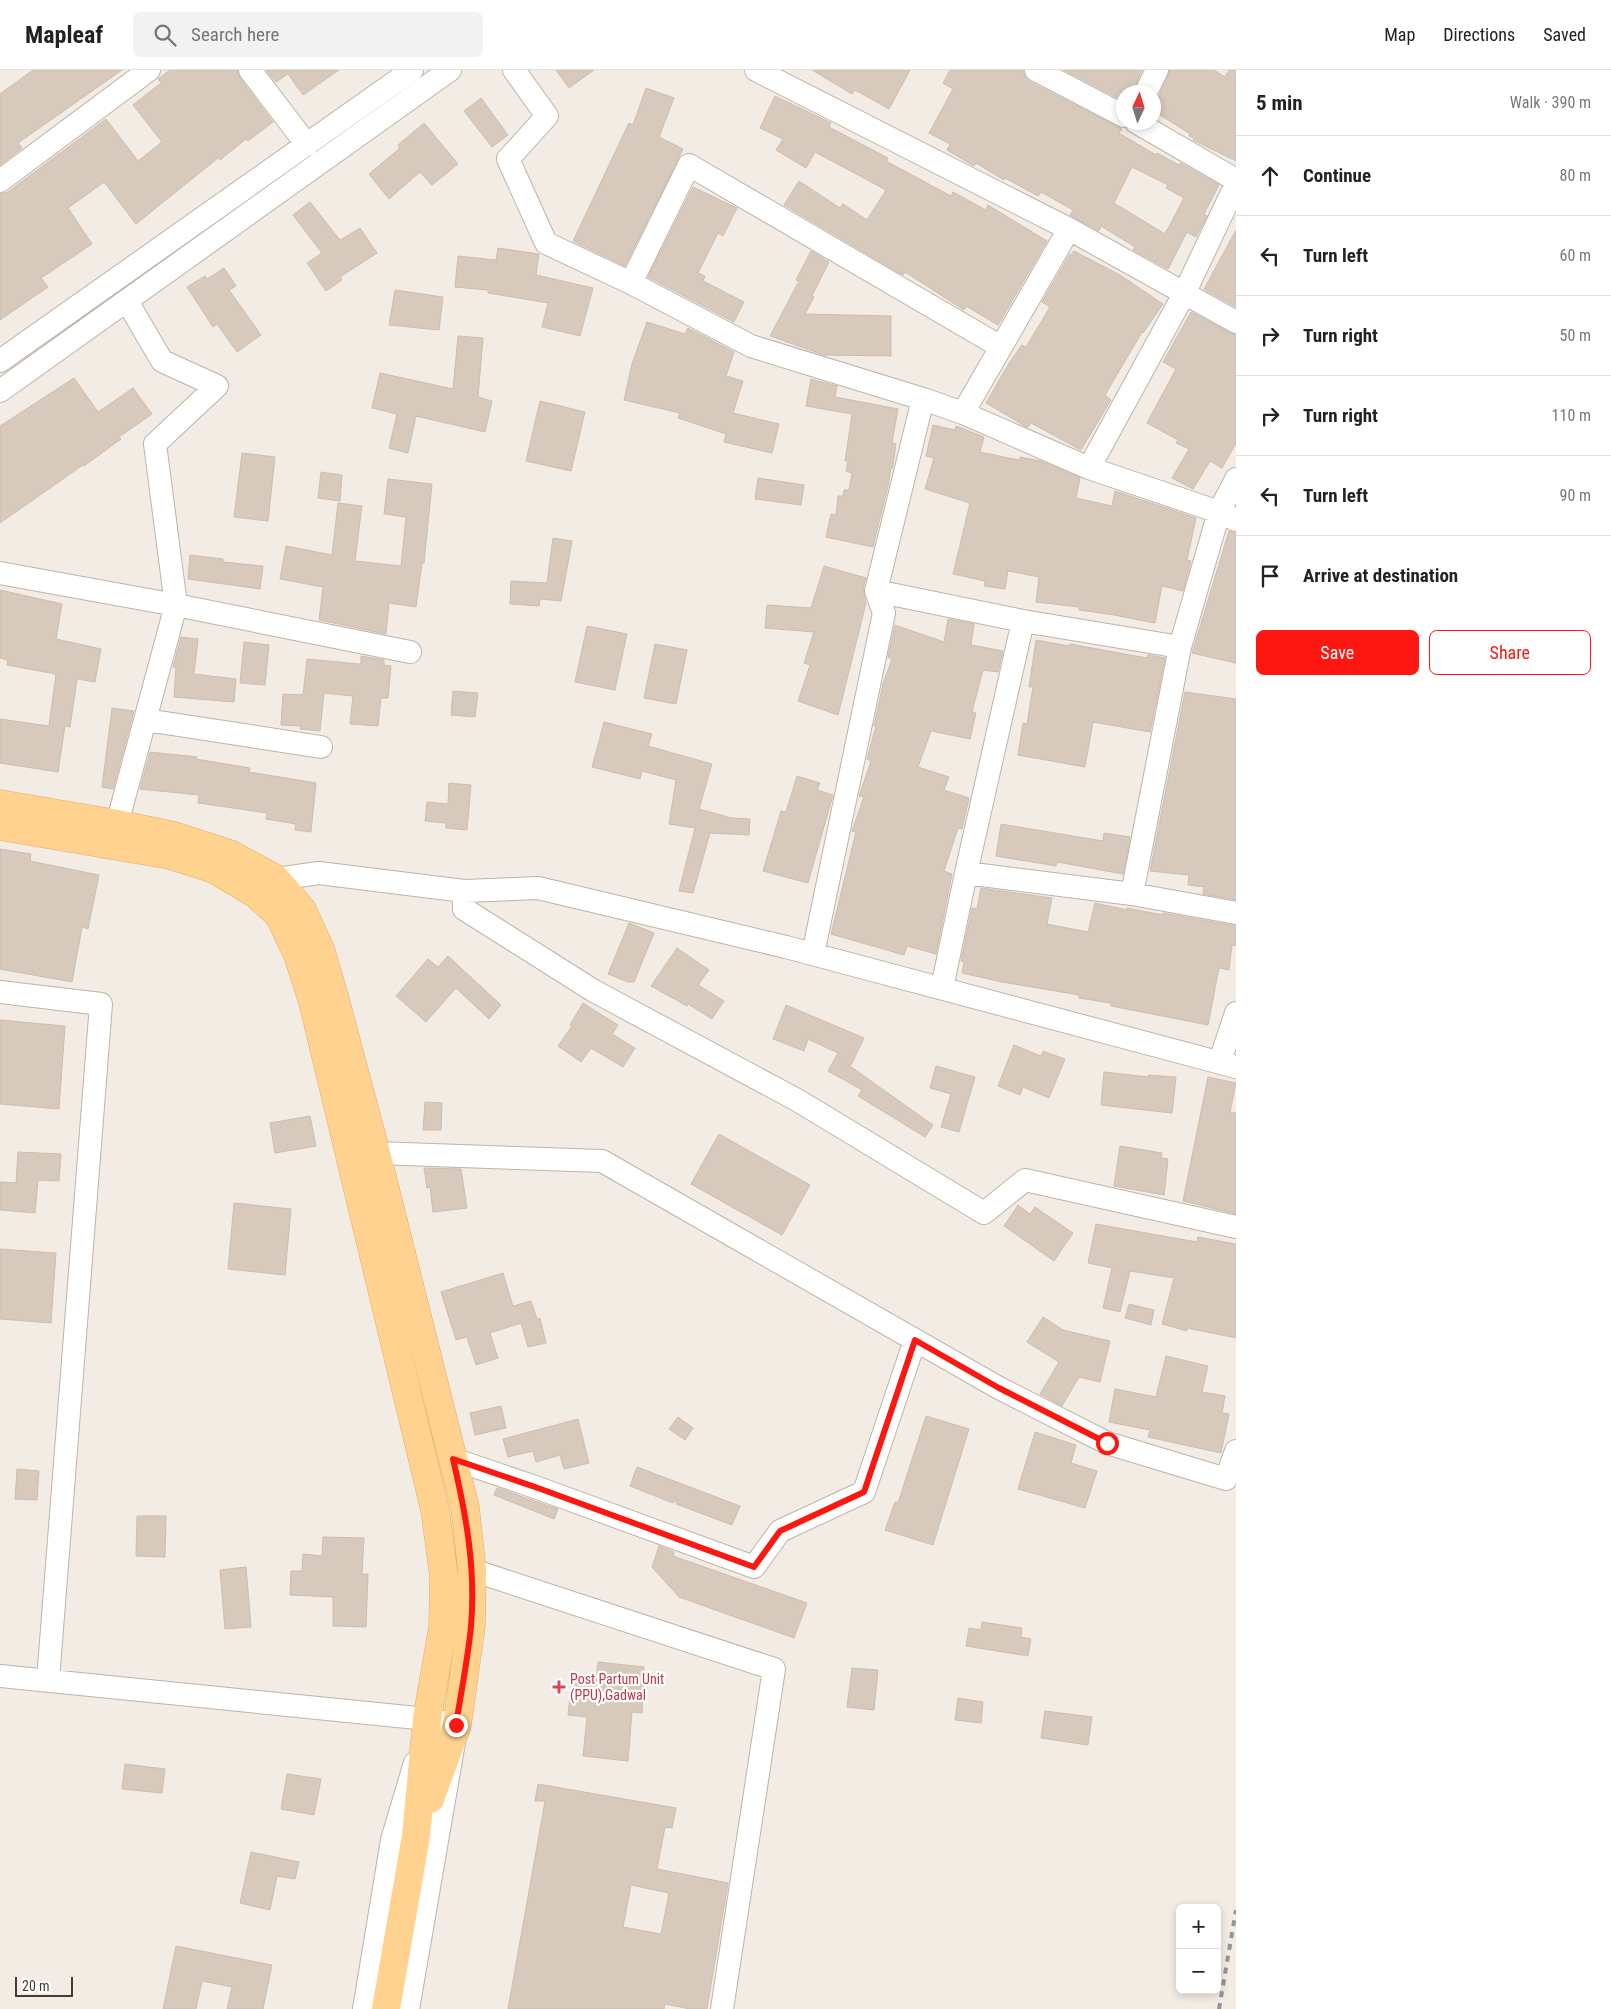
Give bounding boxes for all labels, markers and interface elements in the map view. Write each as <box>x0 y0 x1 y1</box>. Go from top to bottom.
search box <box>133 12 483 57</box>
text: Mapleaf <box>25 21 103 49</box>
icon: search <box>151 21 179 49</box>
text: Search here <box>191 23 279 46</box>
text: Map <box>1384 24 1415 45</box>
text: Directions <box>1443 24 1515 45</box>
text: Saved <box>1543 24 1586 45</box>
north arrow <box>1116 85 1161 130</box>
text: 5 min <box>1256 91 1303 115</box>
text: Walk · 390 m <box>1510 93 1591 112</box>
icon: ahead <box>1256 162 1284 190</box>
text: Continue <box>1303 164 1371 187</box>
text: 80 m <box>1559 166 1591 185</box>
icon: left <box>1256 242 1284 270</box>
text: Turn left <box>1303 244 1368 267</box>
text: 60 m <box>1559 246 1591 265</box>
icon: right <box>1256 322 1284 350</box>
text: Turn right <box>1303 324 1378 347</box>
text: 50 m <box>1559 326 1591 345</box>
icon: right <box>1256 402 1284 430</box>
text: Turn right <box>1303 404 1378 427</box>
text: 110 m <box>1552 406 1591 425</box>
icon: left <box>1256 482 1284 510</box>
text: Turn left <box>1303 484 1368 507</box>
text: 90 m <box>1559 486 1591 505</box>
icon: arrive <box>1256 562 1284 590</box>
text: Arrive at destination <box>1303 564 1458 587</box>
button: Save <box>1256 630 1419 675</box>
button: Share <box>1429 630 1591 675</box>
route start <box>1096 1432 1119 1455</box>
place label: Post Partum Unit (PPU),Gadwal <box>570 1671 664 1704</box>
marker: Post Partum Unit (PPU),Gadwal <box>552 1680 566 1694</box>
route end <box>445 1714 468 1737</box>
map controls <box>1176 1904 1221 1994</box>
button: + <box>1176 1904 1221 1949</box>
button: − <box>1176 1949 1221 1994</box>
scale bar <box>15 1974 72 1997</box>
text: 20 m <box>22 1978 50 1994</box>

